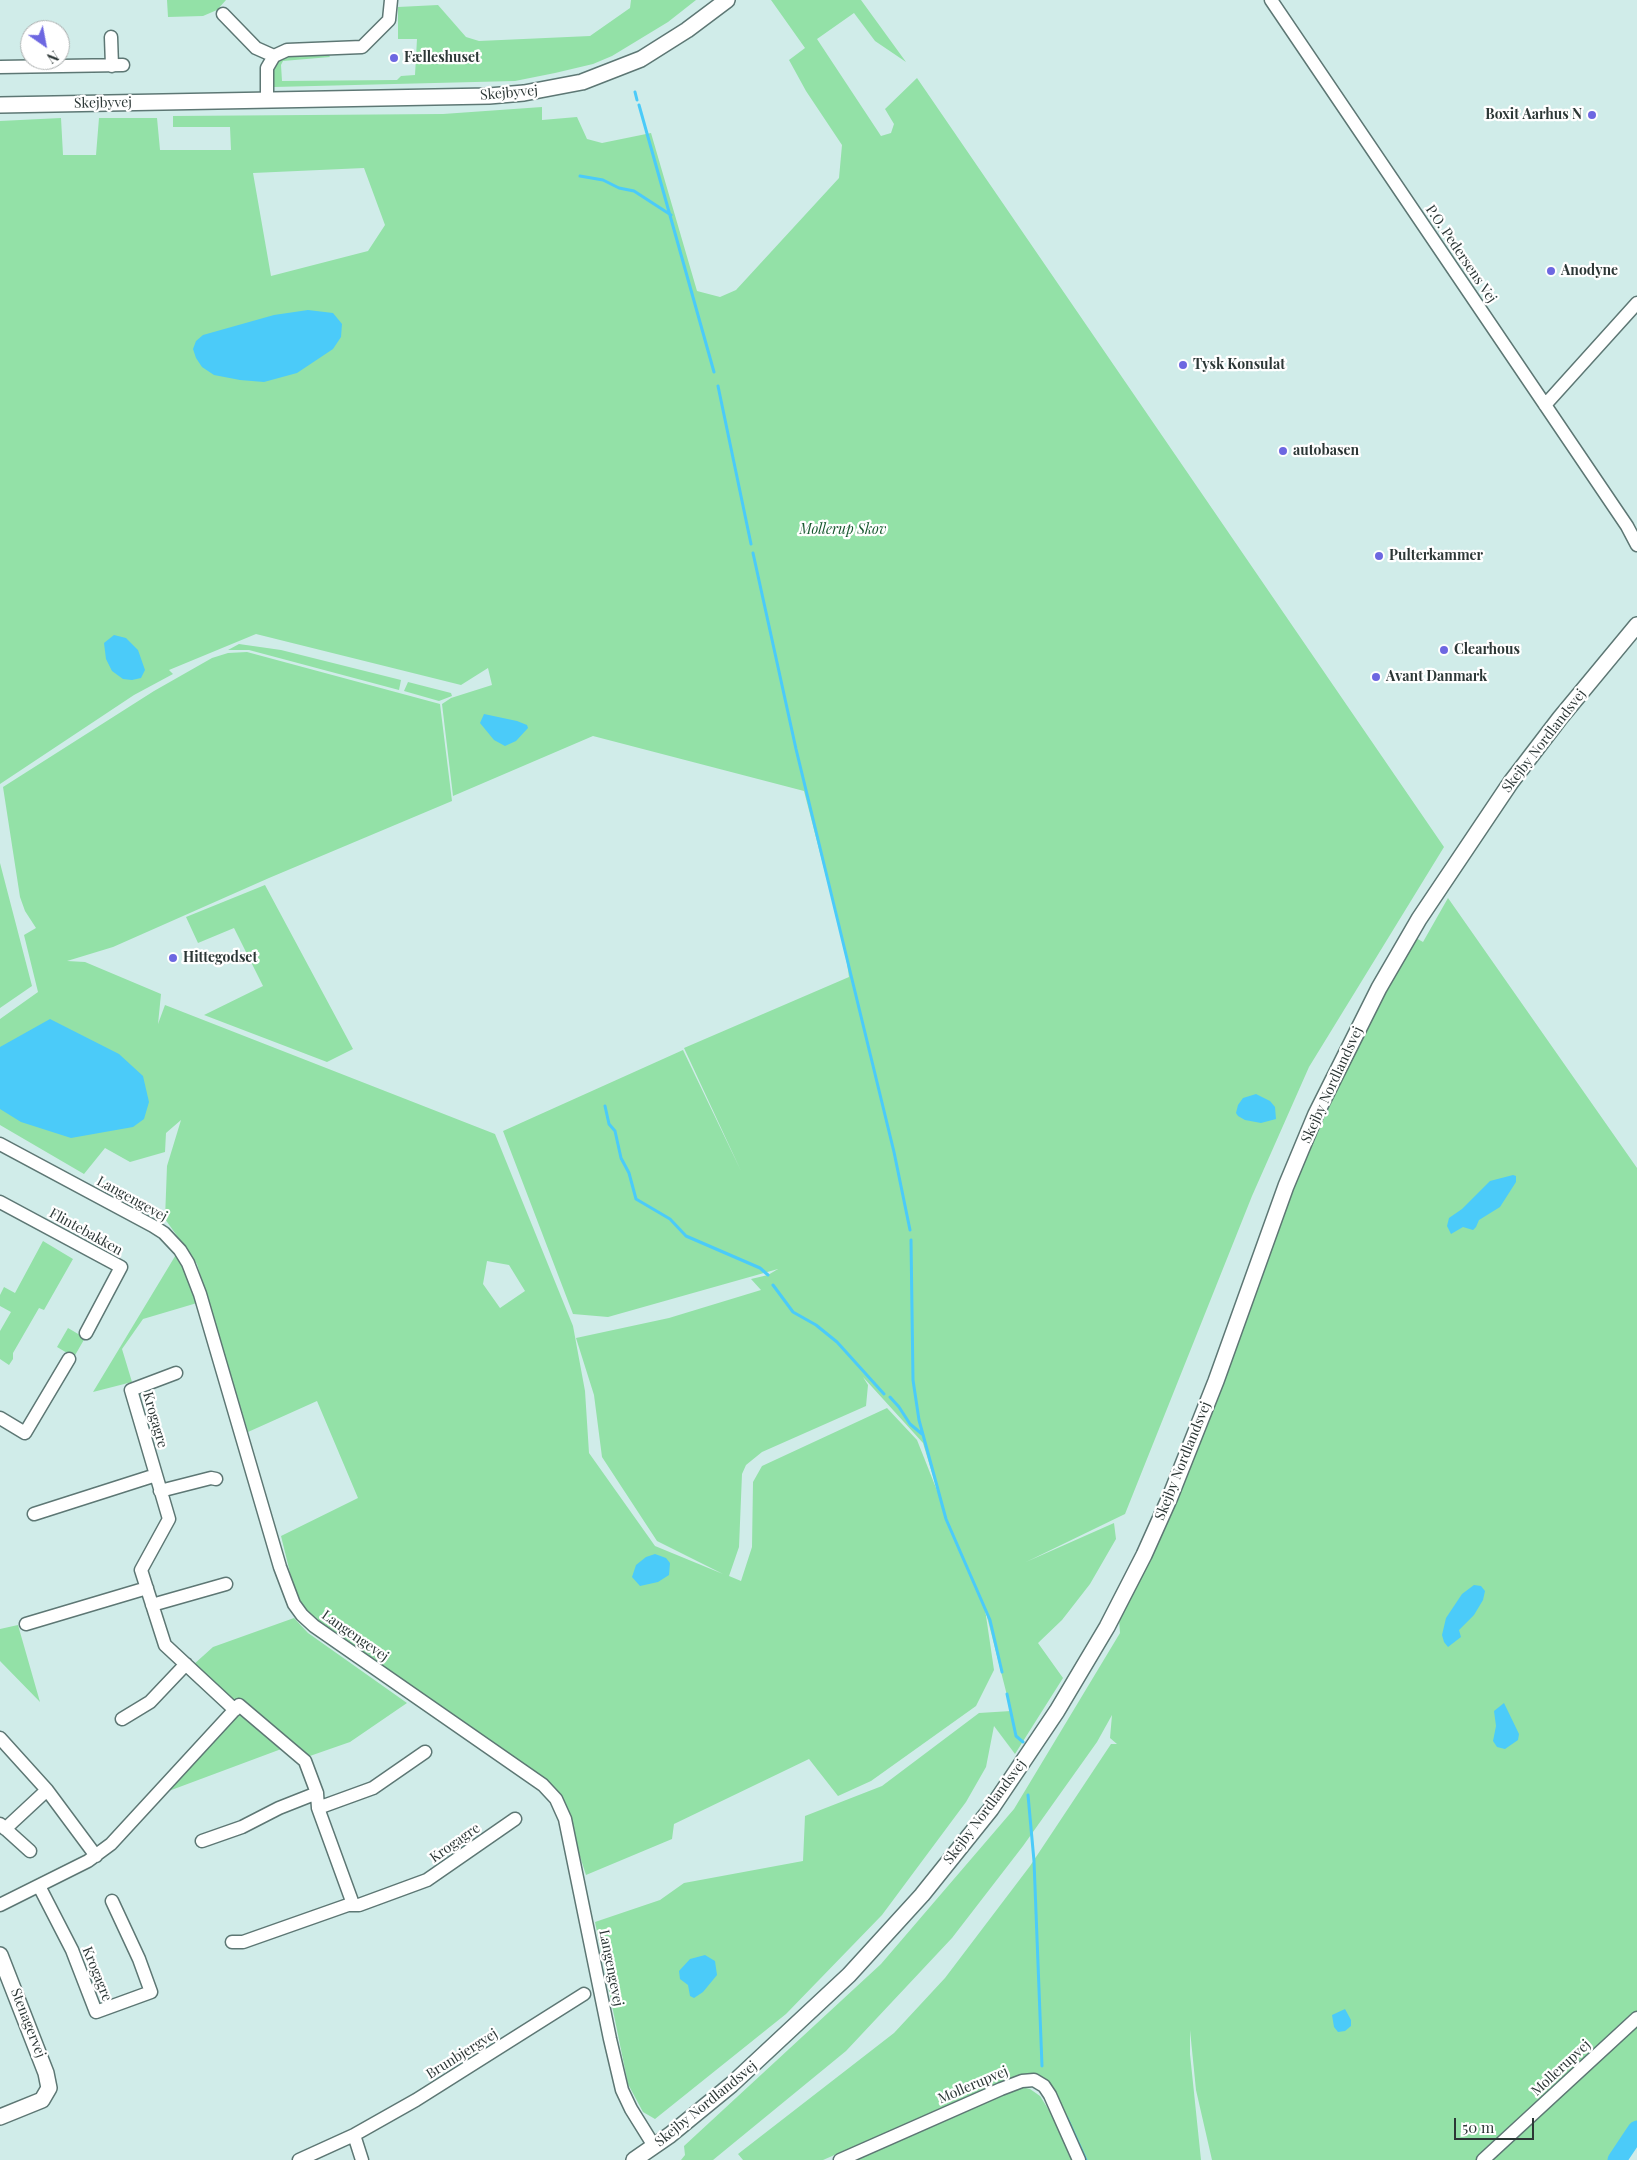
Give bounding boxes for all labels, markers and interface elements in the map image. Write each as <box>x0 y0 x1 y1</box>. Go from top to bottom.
north arrow <box>20 20 70 70</box>
text: N <box>43 46 62 68</box>
place label: Fælleshuset <box>404 50 480 66</box>
marker: Fælleshuset <box>388 52 400 64</box>
street label: Skejbyvej <box>479 82 539 104</box>
street label: Skejbyvej <box>74 94 132 112</box>
place label: Boxit Aarhus N <box>1485 107 1582 123</box>
marker: Boxit Aarhus N <box>1586 109 1598 121</box>
street label: P.O. Pedersens Vej <box>1422 202 1500 306</box>
place label: Anodyne <box>1561 263 1618 279</box>
marker: Anodyne <box>1545 265 1557 277</box>
place label: Tysk Konsulat <box>1193 357 1285 373</box>
marker: Tysk Konsulat <box>1177 359 1189 371</box>
place label: autobasen <box>1293 443 1359 459</box>
marker: autobasen <box>1277 445 1289 457</box>
park label: Mollerup Skov <box>800 522 886 538</box>
place label: Pulterkammer <box>1389 548 1483 564</box>
marker: Pulterkammer <box>1373 550 1385 562</box>
place label: Clearhous <box>1454 642 1520 658</box>
marker: Clearhous <box>1438 644 1450 656</box>
place label: Avant Danmark <box>1386 669 1487 685</box>
marker: Avant Danmark <box>1370 671 1382 683</box>
street label: Skejby Nordlandsvej <box>1498 686 1590 796</box>
place label: Hittegodset <box>183 950 257 966</box>
marker: Hittegodset <box>167 952 179 964</box>
street label: Skejby Nordlandsvej <box>1298 1024 1366 1146</box>
street label: Langengevej <box>94 1173 170 1225</box>
street label: Flintebakken <box>46 1205 126 1259</box>
street label: Krogagre <box>139 1390 171 1450</box>
street label: Skejby Nordlandsvej <box>1151 1399 1215 1523</box>
street label: Langengevej <box>318 1607 392 1665</box>
street label: Skejby Nordlandsvej <box>940 1756 1030 1868</box>
street label: Krogagre <box>427 1820 483 1866</box>
street label: Langengevej <box>595 1928 627 2008</box>
street label: Krogagre <box>78 1944 116 2004</box>
street label: Stenagervej <box>7 1986 49 2060</box>
street label: Brunbjergvej <box>423 2025 501 2083</box>
street label: Mollerupvej <box>1528 2036 1594 2100</box>
street label: Skejby Nordlandsvej <box>652 2058 760 2150</box>
street label: Mollerupvej <box>935 2063 1011 2107</box>
scale bar <box>1457 2108 1537 2140</box>
text: 50 m <box>1462 2117 1494 2137</box>

